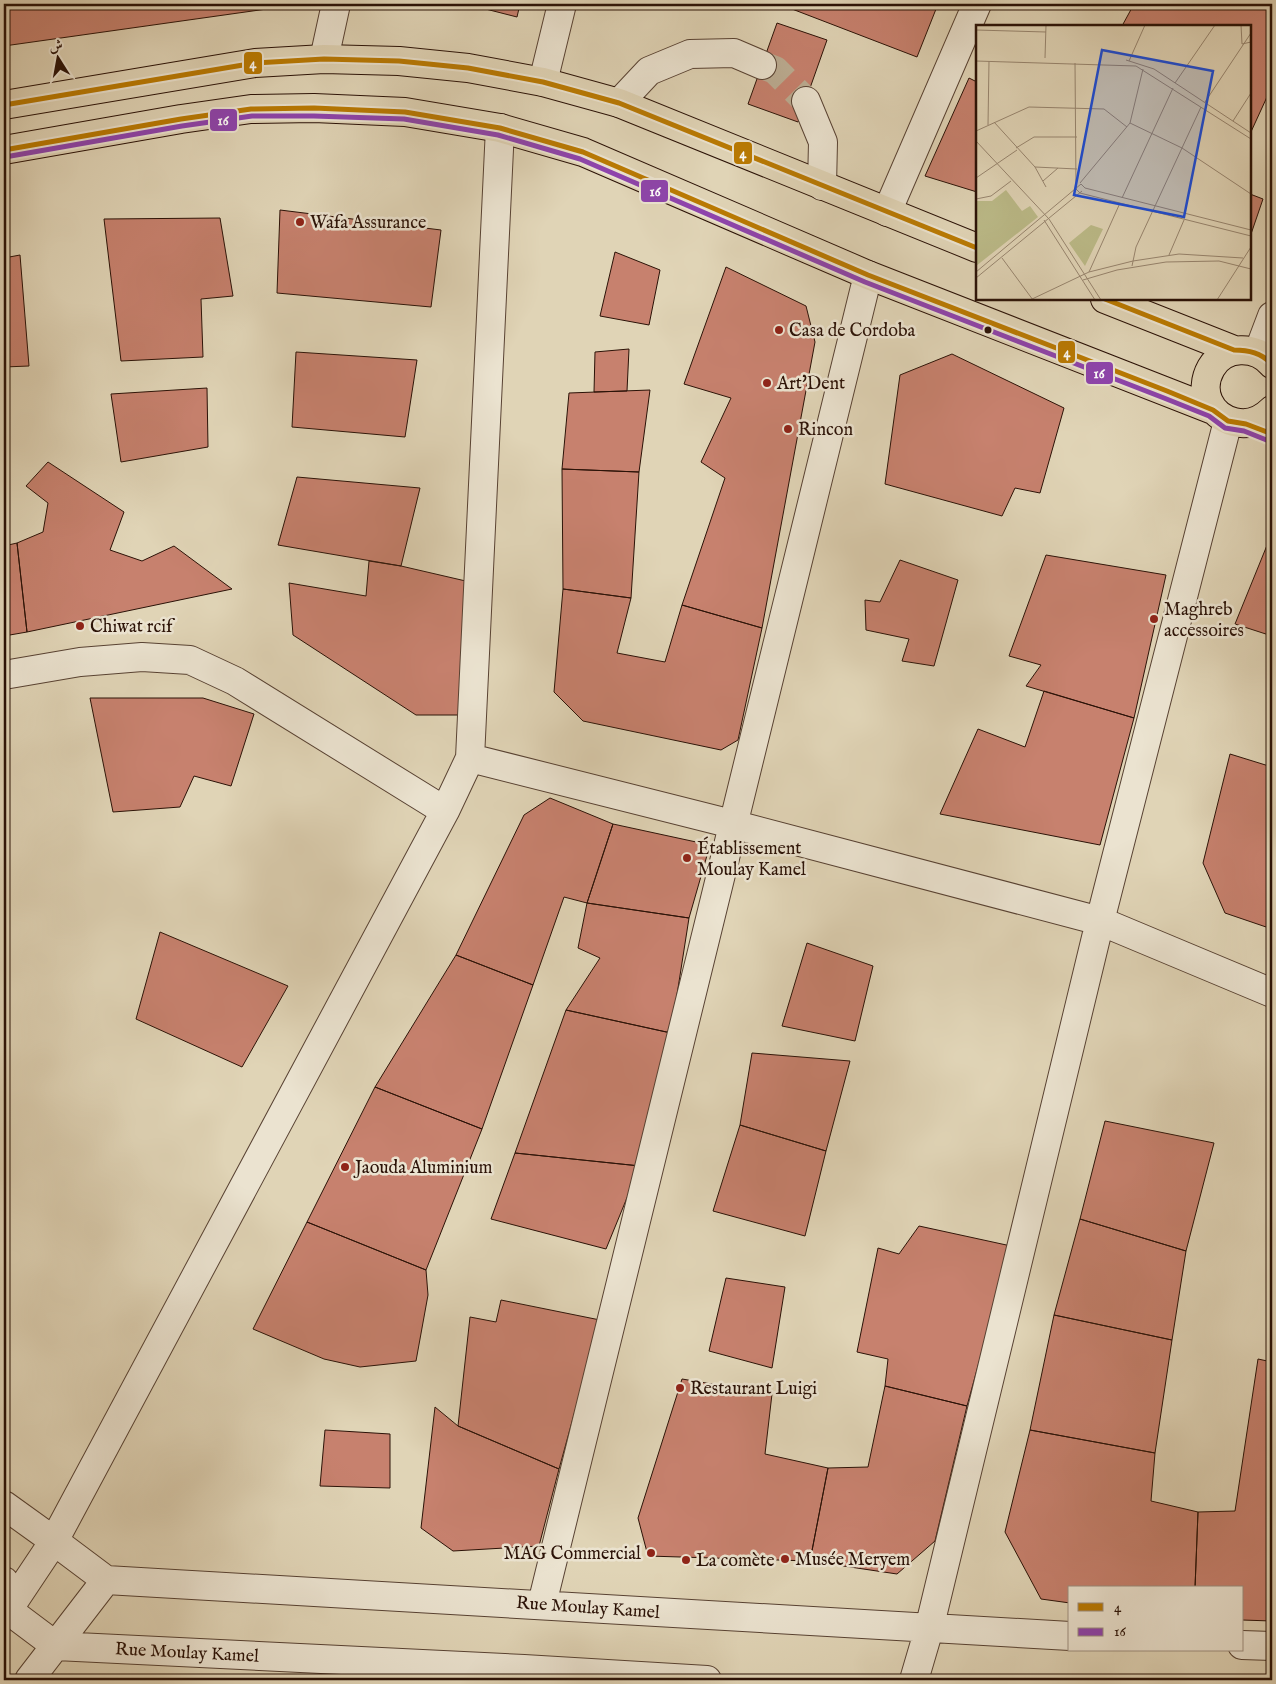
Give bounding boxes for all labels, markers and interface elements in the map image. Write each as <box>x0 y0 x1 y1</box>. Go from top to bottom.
inset map <box>976 25 1251 300</box>
north arrow <box>32 32 82 82</box>
text: ش <box>47 36 64 56</box>
line badge: 4 <box>243 51 263 75</box>
text: 4 <box>250 55 258 73</box>
line badge: 16 <box>209 108 238 132</box>
text: 16 <box>217 112 230 130</box>
line badge: 4 <box>733 141 753 165</box>
text: 4 <box>740 145 748 163</box>
line badge: 16 <box>640 179 669 203</box>
text: 16 <box>649 183 662 201</box>
place label: Wafa Assurance <box>310 212 426 235</box>
marker: Wafa Assurance <box>294 216 306 228</box>
place label: Casa de Cordoba <box>789 320 916 343</box>
marker: Casa de Cordoba <box>773 324 785 336</box>
unlabelled marker <box>983 325 993 335</box>
line badge: 4 <box>1057 340 1076 364</box>
text: 4 <box>1064 344 1072 362</box>
line badge: 16 <box>1085 361 1114 385</box>
text: 16 <box>1093 365 1106 383</box>
place label: Art'Dent <box>776 373 845 396</box>
marker: Art'Dent <box>761 377 773 389</box>
place label: Rincon <box>798 419 853 442</box>
marker: Rincon <box>782 423 794 435</box>
place label: Maghreb accessoires <box>1164 599 1244 643</box>
marker: Maghreb accessoires <box>1148 613 1160 625</box>
place label: Chiwat rcif <box>90 616 176 639</box>
marker: Chiwat rcif <box>74 620 86 632</box>
place label: Établissement Moulay Kamel <box>697 836 806 882</box>
marker: Établissement Moulay Kamel <box>681 852 693 864</box>
place label: Jaouda Aluminium <box>353 1157 493 1180</box>
marker: Jaouda Aluminium <box>339 1161 351 1173</box>
place label: Restaurant Luigi <box>690 1378 817 1401</box>
marker: Restaurant Luigi <box>674 1382 686 1394</box>
place label: MAG Commercial <box>503 1543 641 1566</box>
marker: MAG Commercial <box>645 1547 657 1559</box>
place label: Musée Meryem <box>795 1549 910 1572</box>
place label: La comète <box>696 1550 774 1573</box>
marker: Musée Meryem <box>779 1553 791 1565</box>
marker: La comète <box>680 1554 692 1566</box>
legend <box>1068 1586 1244 1652</box>
street label: Rue Moulay Kamel <box>515 1592 661 1625</box>
text: 4 <box>1114 1598 1122 1617</box>
text: 16 <box>1114 1622 1127 1641</box>
street label: Rue Moulay Kamel <box>114 1638 259 1669</box>

